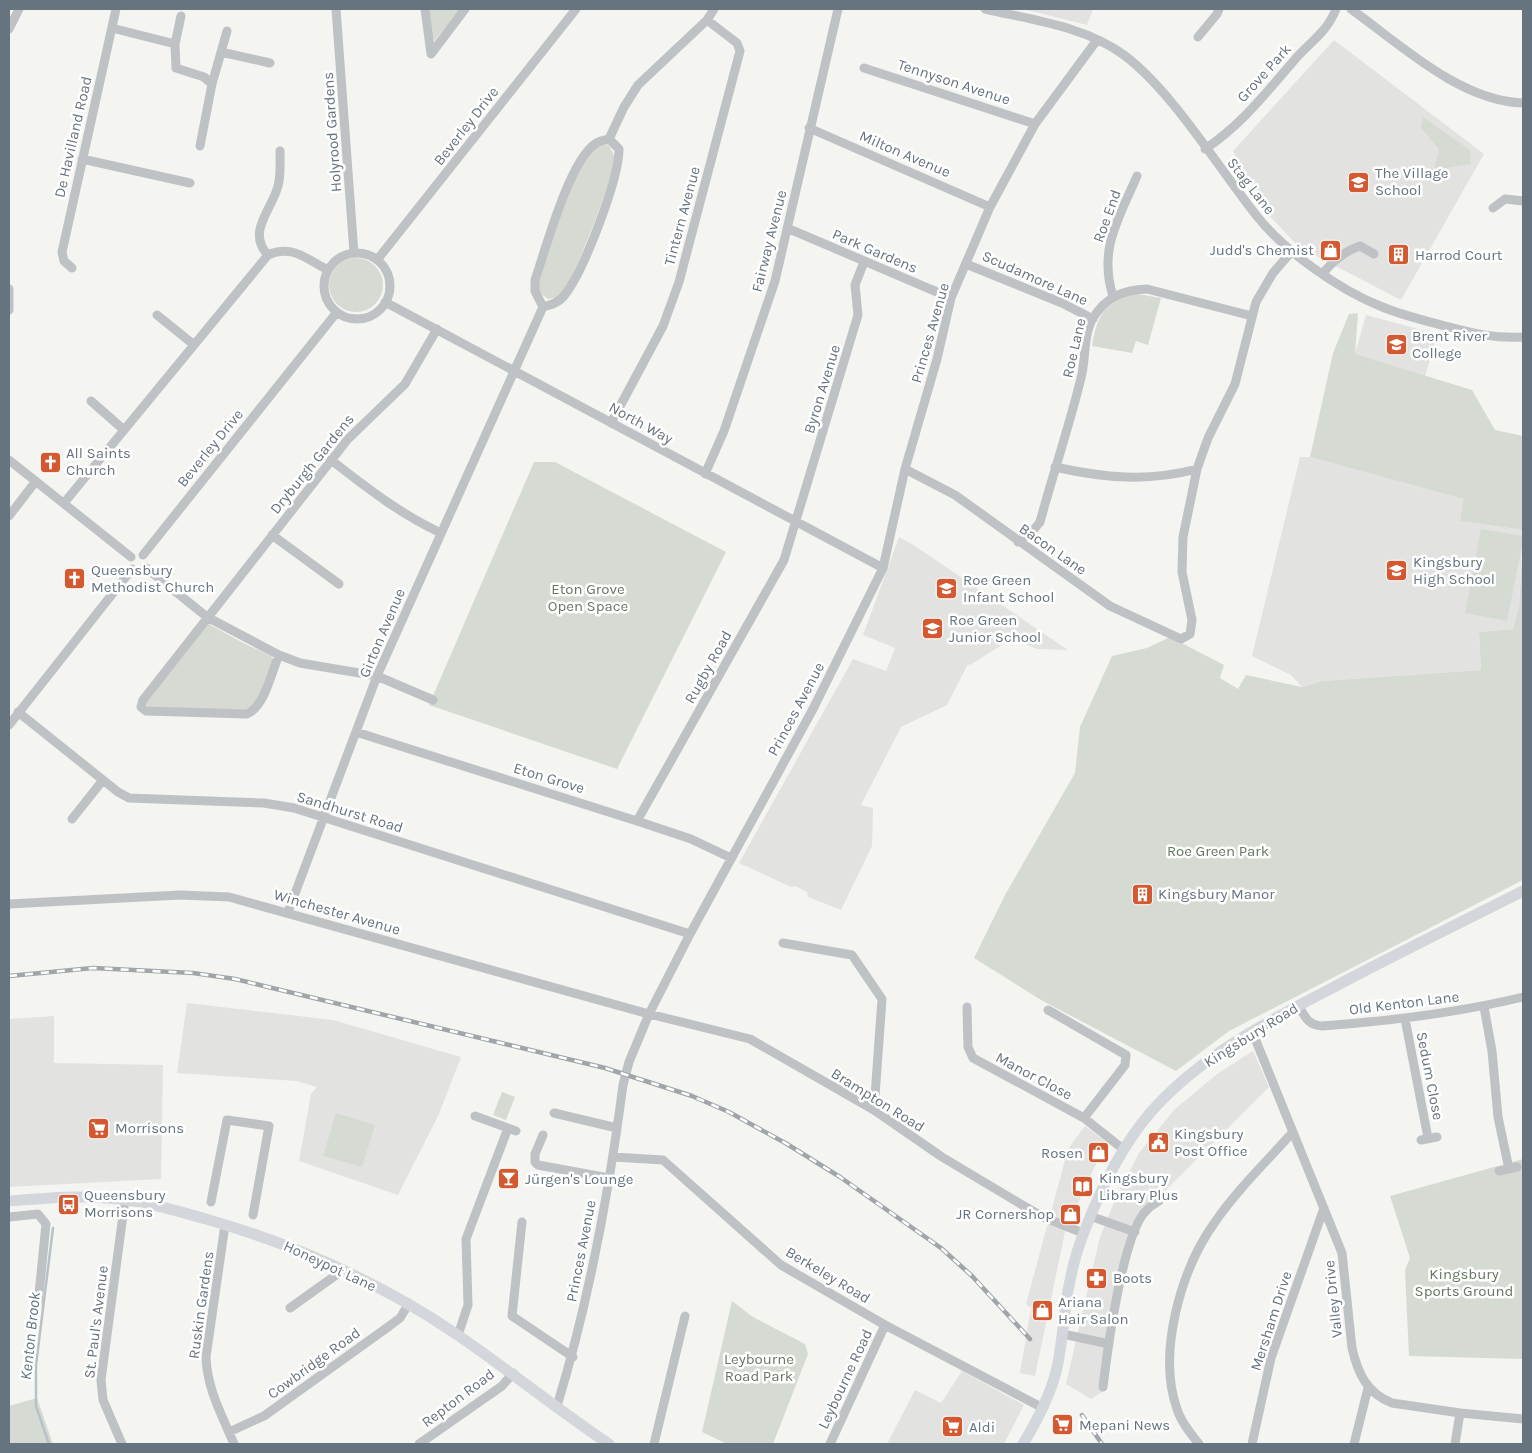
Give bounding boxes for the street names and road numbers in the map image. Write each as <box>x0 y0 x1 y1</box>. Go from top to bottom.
street label: Grove Park <box>1233 40 1295 106</box>
street label: Tennyson Avenue <box>895 55 1013 109</box>
street label: Holyrood Gardens <box>319 71 345 193</box>
street label: De Havilland Road <box>50 74 96 200</box>
street label: Beverley Drive <box>430 83 502 169</box>
street label: Milton Avenue <box>857 127 953 181</box>
street label: Stag Lane <box>1223 154 1279 218</box>
street label: Tintern Avenue <box>660 165 704 267</box>
street label: Roe End <box>1089 187 1125 245</box>
street label: Fairway Avenue <box>748 188 790 294</box>
street label: Park Gardens <box>830 225 920 277</box>
street label: Scudamore Lane <box>979 247 1091 309</box>
street label: Princes Avenue <box>907 281 953 385</box>
street label: Roe Lane <box>1058 316 1090 380</box>
street label: Byron Avenue <box>800 342 844 436</box>
street label: North Way <box>606 398 676 448</box>
street label: Beverley Drive <box>173 405 247 491</box>
street label: Dryburgh Gardens <box>266 410 358 518</box>
street label: Bacon Lane <box>1016 519 1090 579</box>
street label: Girton Avenue <box>355 586 409 680</box>
street label: Rugby Road <box>681 627 735 707</box>
street label: Princes Avenue <box>764 659 828 759</box>
street label: Eton Grove <box>511 759 587 797</box>
street label: Sandhurst Road <box>295 787 405 837</box>
street label: Winchester Avenue <box>272 885 402 939</box>
street label: Old Kenton Lane <box>1348 987 1460 1019</box>
street label: Kingsbury Road <box>1201 999 1301 1071</box>
street label: Sedum Close <box>1413 1030 1447 1122</box>
street label: Manor Close <box>993 1048 1075 1104</box>
street label: Brampton Road <box>828 1064 928 1136</box>
street label: Princes Avenue <box>562 1198 600 1304</box>
street label: Honeypot Lane <box>281 1237 379 1295</box>
street label: Berkeley Road <box>782 1243 874 1307</box>
street label: Ruskin Gardens <box>185 1250 217 1360</box>
street label: Valley Drive <box>1320 1259 1346 1339</box>
street label: St. Paul's Avenue <box>80 1265 112 1379</box>
street label: Mersham Drive <box>1246 1269 1296 1373</box>
street label: Cowbridge Road <box>264 1323 364 1403</box>
street label: Leybourne Road <box>814 1326 876 1432</box>
street label: Repton Road <box>418 1365 498 1431</box>

